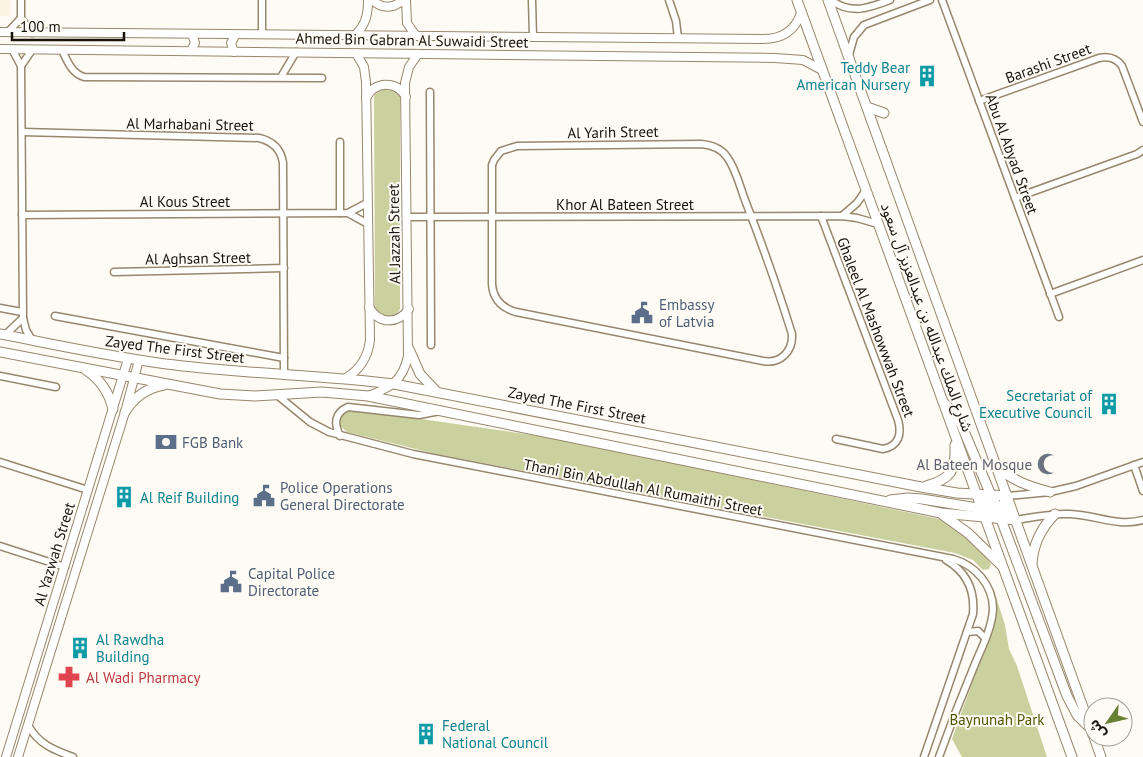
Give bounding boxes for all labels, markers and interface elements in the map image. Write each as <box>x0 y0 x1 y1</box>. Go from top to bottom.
scale bar <box>12 10 125 42</box>
text: 100 m <box>20 17 61 36</box>
street label: Ahmed Bin Gabran Al Suwaidi Street <box>295 28 529 52</box>
street label: Barashi Street <box>1003 39 1093 87</box>
place label: Teddy Bear American Nursery <box>797 58 910 94</box>
building icon: Teddy Bear American Nursery <box>914 63 940 89</box>
street label: Abu Al Abyad Street <box>981 91 1043 217</box>
street label: Al Marhabani Street <box>126 113 254 135</box>
street label: Al Yarih Street <box>567 122 659 142</box>
street label: Al Jazzah Street <box>384 184 404 284</box>
street label: Al Kous Street <box>140 192 230 211</box>
street label: Khor Al Bateen Street <box>556 195 694 214</box>
street label: شارع الملك عبدالله بن عبدالعزيز آل سعود <box>874 200 977 435</box>
street label: Ghaleel Al Mashowwah Street <box>833 234 919 420</box>
street label: Al Aghsan Street <box>145 248 251 268</box>
place label: Embassy of Latvia <box>659 295 714 331</box>
public building icon: Embassy of Latvia <box>629 300 655 326</box>
street label: Zayed The First Street <box>104 331 246 367</box>
street label: Zayed The First Street <box>506 382 648 428</box>
place label: Secretariat of Executive Council <box>979 386 1093 422</box>
building icon: Secretariat of Executive Council <box>1096 391 1122 417</box>
bank icon: FGB Bank <box>153 429 179 455</box>
place label: FGB Bank <box>182 433 244 452</box>
mosque icon: Al Bateen Mosque <box>1035 451 1061 477</box>
street label: Thani Bin Abdullah Al Rumaithi Street <box>522 454 764 520</box>
place label: Al Bateen Mosque <box>916 455 1032 474</box>
place label: Police Operations General Directorate <box>280 478 405 514</box>
public building icon: Police Operations General Directorate <box>251 483 277 509</box>
building icon: Al Reif Building <box>111 484 137 510</box>
place label: Al Reif Building <box>140 488 239 507</box>
street label: Al Yazwah Street <box>29 500 79 608</box>
place label: Capital Police Directorate <box>248 564 335 600</box>
public building icon: Capital Police Directorate <box>218 569 244 595</box>
place label: Al Rawdha Building <box>96 630 164 666</box>
building icon: Al Rawdha Building <box>67 635 93 661</box>
pharmacy icon: Al Wadi Pharmacy <box>56 664 82 690</box>
place label: Al Wadi Pharmacy <box>86 668 201 687</box>
north arrow <box>1083 697 1133 747</box>
park label: Baynunah Park <box>950 710 1045 729</box>
place label: Federal National Council <box>442 716 549 752</box>
text: ش <box>1084 716 1110 742</box>
building icon: Federal National Council <box>413 721 439 747</box>

